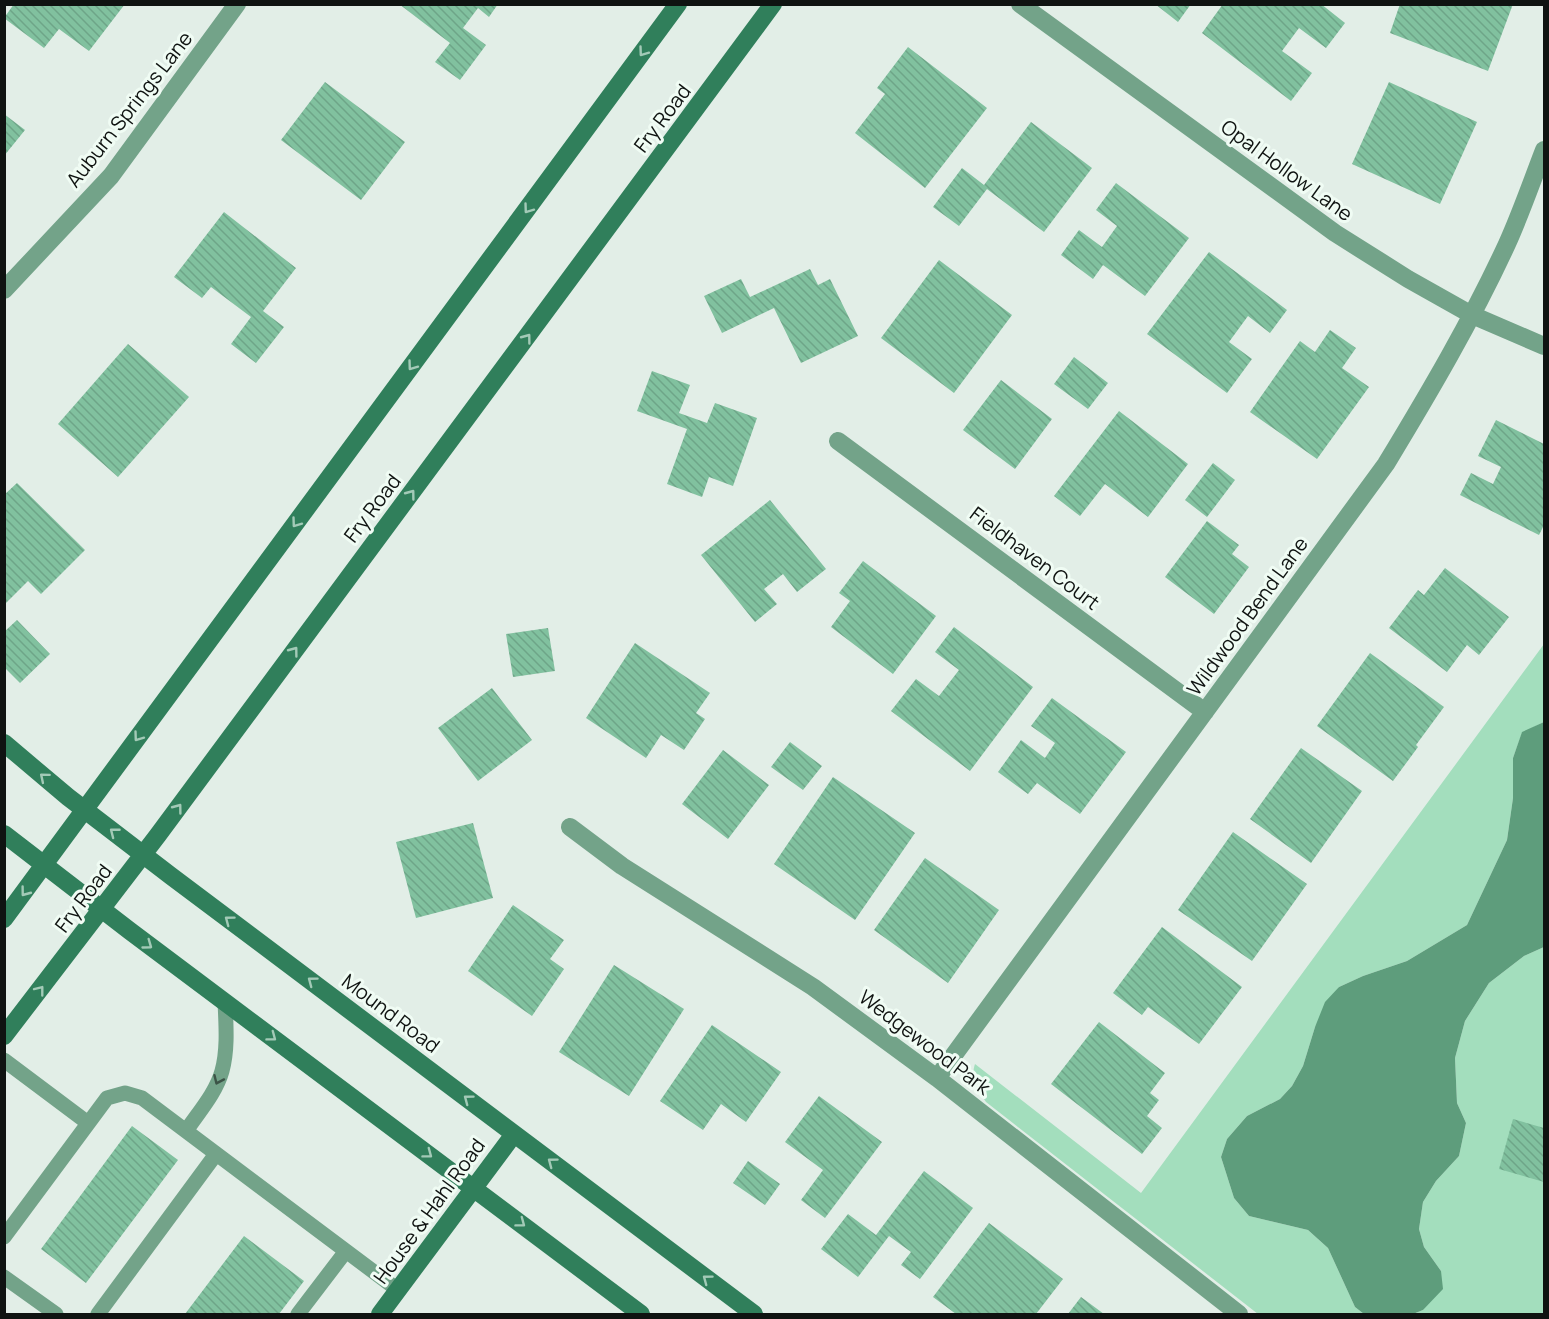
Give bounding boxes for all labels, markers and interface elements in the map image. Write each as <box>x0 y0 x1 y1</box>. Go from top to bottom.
street label: Auburn Springs Lane <box>60 26 198 192</box>
one-way arrow <box>639 45 650 56</box>
street label: Fry Road <box>627 78 697 158</box>
street label: Opal Hollow Lane <box>1216 113 1358 227</box>
one-way arrow <box>524 202 535 213</box>
one-way arrow <box>519 333 530 344</box>
one-way arrow <box>408 359 419 370</box>
street label: Fry Road <box>337 468 407 548</box>
one-way arrow <box>403 490 414 501</box>
street label: Fieldhaven Court <box>965 500 1105 616</box>
one-way arrow <box>292 516 303 527</box>
street label: Wildwood Bend Lane <box>1180 531 1314 701</box>
one-way arrow <box>287 647 298 658</box>
one-way arrow <box>134 730 145 741</box>
one-way arrow <box>40 773 51 784</box>
one-way arrow <box>171 803 182 814</box>
one-way arrow <box>110 829 121 840</box>
street label: Fry Road <box>48 858 118 938</box>
one-way arrow <box>21 886 32 897</box>
one-way arrow <box>225 916 236 927</box>
one-way arrow <box>142 938 153 949</box>
street label: Mound Road <box>337 967 445 1059</box>
one-way arrow <box>307 978 318 989</box>
street label: Wedgewood Park <box>854 984 997 1101</box>
one-way arrow <box>33 986 44 997</box>
one-way arrow <box>266 1030 277 1041</box>
one-way arrow <box>213 1074 225 1085</box>
one-way arrow <box>463 1095 474 1106</box>
street label: House & Hahl Road <box>367 1133 491 1289</box>
one-way arrow <box>422 1146 433 1157</box>
one-way arrow <box>547 1158 558 1169</box>
one-way arrow <box>514 1216 525 1227</box>
one-way arrow <box>703 1276 714 1287</box>

